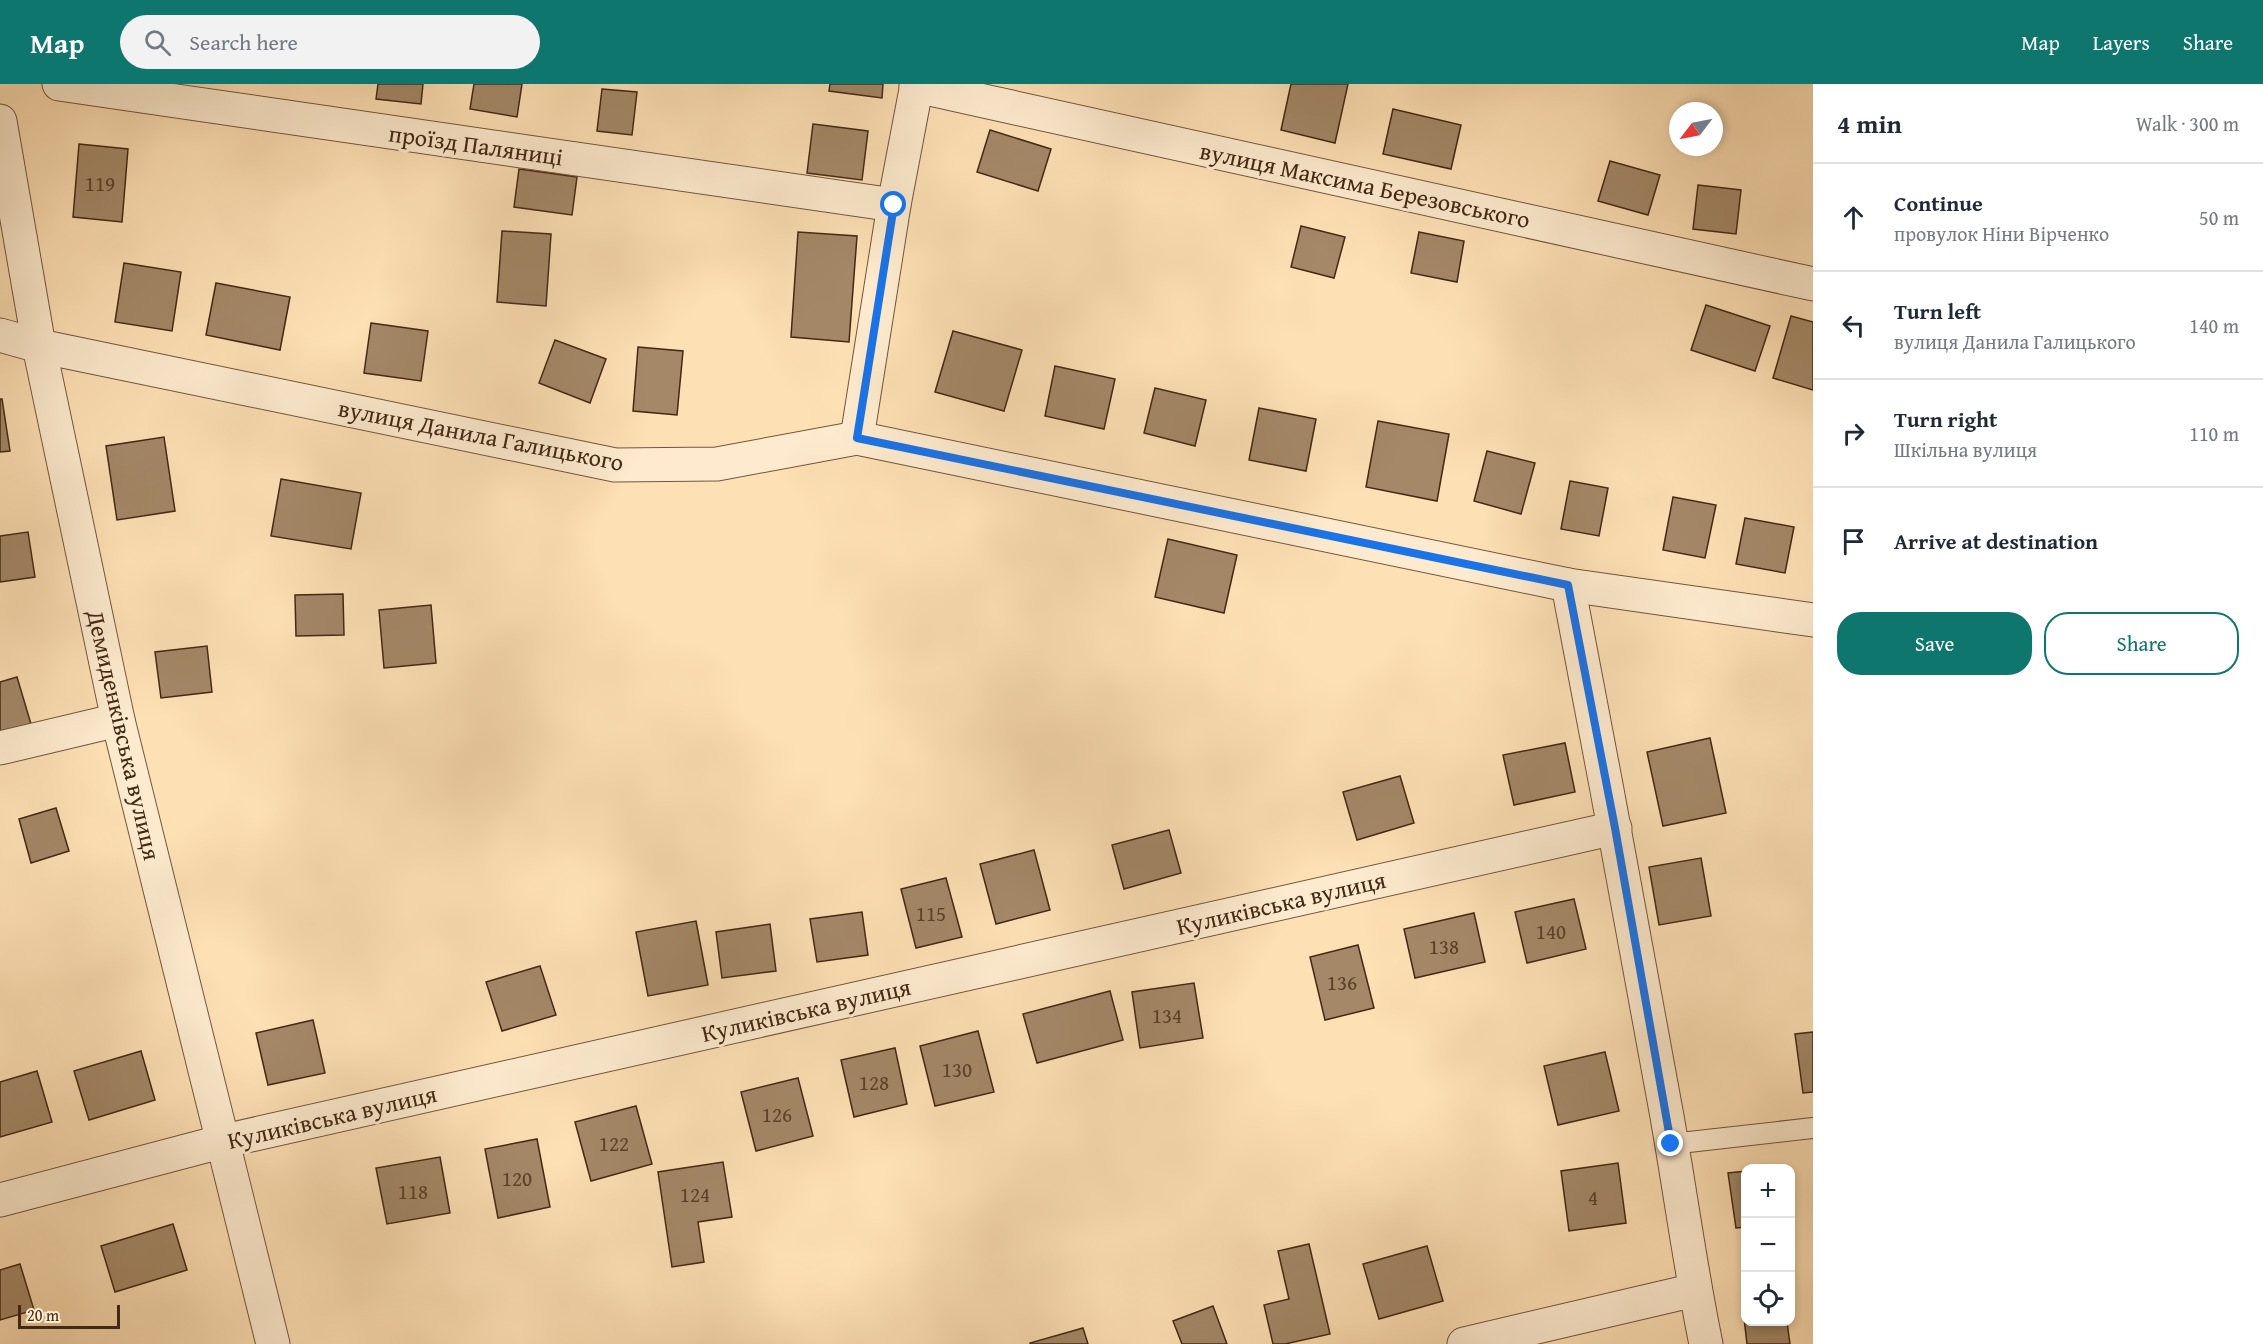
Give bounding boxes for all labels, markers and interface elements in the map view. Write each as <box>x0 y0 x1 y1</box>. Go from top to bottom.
search box <box>120 15 540 69</box>
text: Map <box>30 22 84 63</box>
icon: search <box>141 26 174 59</box>
text: Search here <box>189 26 298 58</box>
text: Map <box>2021 27 2060 58</box>
text: Layers <box>2093 27 2150 58</box>
text: Share <box>2183 27 2233 58</box>
north arrow <box>1669 102 1723 156</box>
text: 4 min <box>1837 104 1902 143</box>
text: Walk · 300 m <box>2136 109 2239 138</box>
street label: проїзд Паляниці <box>387 115 566 175</box>
street label: вулиця Максима Березовського <box>1197 133 1533 237</box>
house number: 119 <box>85 168 115 199</box>
text: Continue <box>1894 187 1983 219</box>
route start <box>880 191 906 217</box>
icon: ahead <box>1837 201 1870 234</box>
text: 50 m <box>2199 203 2239 232</box>
text: провулок Ніни Вірченко <box>1894 219 2109 248</box>
text: Turn left <box>1894 295 1981 327</box>
icon: left <box>1837 309 1870 342</box>
text: 140 m <box>2189 311 2239 340</box>
text: вулиця Данила Галицького <box>1894 327 2136 356</box>
street label: вулиця Данила Галицького <box>335 390 627 480</box>
text: Turn right <box>1894 403 1997 435</box>
icon: right <box>1837 417 1870 450</box>
text: 110 m <box>2189 419 2239 448</box>
text: Шкільна вулиця <box>1894 435 2037 464</box>
icon: arrive <box>1837 525 1870 558</box>
text: Arrive at destination <box>1894 525 2098 557</box>
street label: Демиденківська вулиця <box>78 606 170 864</box>
button: Save <box>1837 612 2032 675</box>
button: Share <box>2044 612 2239 675</box>
street label: Куликівська вулиця <box>1173 862 1389 944</box>
house number: 115 <box>916 898 946 929</box>
house number: 140 <box>1536 916 1566 947</box>
house number: 138 <box>1429 931 1459 962</box>
house number: 136 <box>1327 967 1357 998</box>
street label: Куликівська вулиця <box>698 969 914 1051</box>
house number: 134 <box>1152 1000 1182 1031</box>
house number: 130 <box>942 1054 972 1085</box>
house number: 128 <box>859 1067 889 1098</box>
street label: Куликівська вулиця <box>224 1076 440 1158</box>
house number: 126 <box>762 1099 792 1130</box>
house number: 122 <box>599 1128 629 1159</box>
route end <box>1657 1130 1683 1156</box>
house number: 120 <box>502 1163 532 1194</box>
map controls <box>1741 1164 1795 1326</box>
button: + <box>1741 1164 1795 1218</box>
house number: 118 <box>398 1176 428 1207</box>
house number: 124 <box>680 1179 710 1210</box>
house number: 4 <box>1588 1182 1598 1213</box>
button: − <box>1741 1218 1795 1272</box>
button: locate <box>1741 1272 1795 1326</box>
scale bar <box>18 1302 120 1330</box>
text: 20 m <box>27 1303 59 1327</box>

